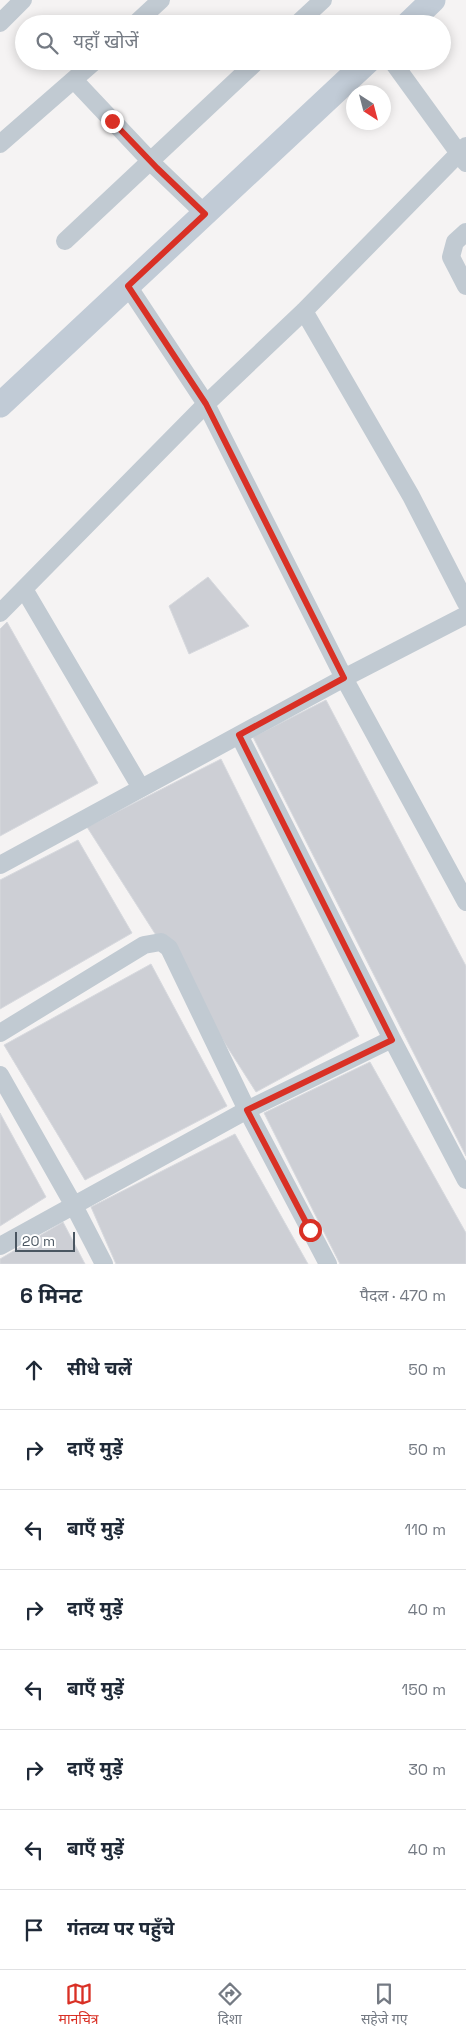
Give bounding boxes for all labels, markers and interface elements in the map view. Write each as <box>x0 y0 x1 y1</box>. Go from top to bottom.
search box <box>15 15 451 70</box>
icon: search <box>33 29 61 57</box>
text: यहाँ खोजें <box>73 29 138 54</box>
north arrow <box>346 85 391 130</box>
route end <box>101 110 124 133</box>
route start <box>299 1219 322 1242</box>
scale bar <box>15 1229 75 1252</box>
text: 20 m <box>22 1232 55 1250</box>
text: 6 मिनट <box>20 1282 82 1309</box>
text: पैदल · 470 m <box>360 1285 446 1306</box>
icon: ahead <box>20 1356 48 1384</box>
text: सीधे चलें <box>67 1356 132 1381</box>
text: 50 m <box>408 1359 446 1380</box>
icon: right <box>20 1436 48 1464</box>
text: दाएँ मुड़ें <box>67 1436 123 1461</box>
text: 50 m <box>408 1439 446 1460</box>
icon: left <box>20 1516 48 1544</box>
text: बाएँ मुड़ें <box>67 1516 124 1541</box>
text: 110 m <box>404 1519 446 1540</box>
icon: right <box>20 1596 48 1624</box>
text: दाएँ मुड़ें <box>67 1596 123 1621</box>
text: 40 m <box>408 1599 446 1620</box>
icon: left <box>20 1676 48 1704</box>
text: बाएँ मुड़ें <box>67 1676 124 1701</box>
text: 150 m <box>402 1679 446 1700</box>
icon: right <box>20 1756 48 1784</box>
text: दाएँ मुड़ें <box>67 1756 123 1781</box>
text: 30 m <box>408 1759 446 1780</box>
icon: left <box>20 1836 48 1864</box>
text: बाएँ मुड़ें <box>67 1836 124 1861</box>
text: 40 m <box>408 1839 446 1860</box>
icon: arrive <box>20 1916 48 1944</box>
text: गंतव्य पर पहुँचे <box>67 1916 174 1941</box>
tab: मानचित्र <box>59 1980 99 2030</box>
tab: दिशा <box>216 1980 244 2030</box>
tab: सहेजे गए <box>361 1980 407 2030</box>

